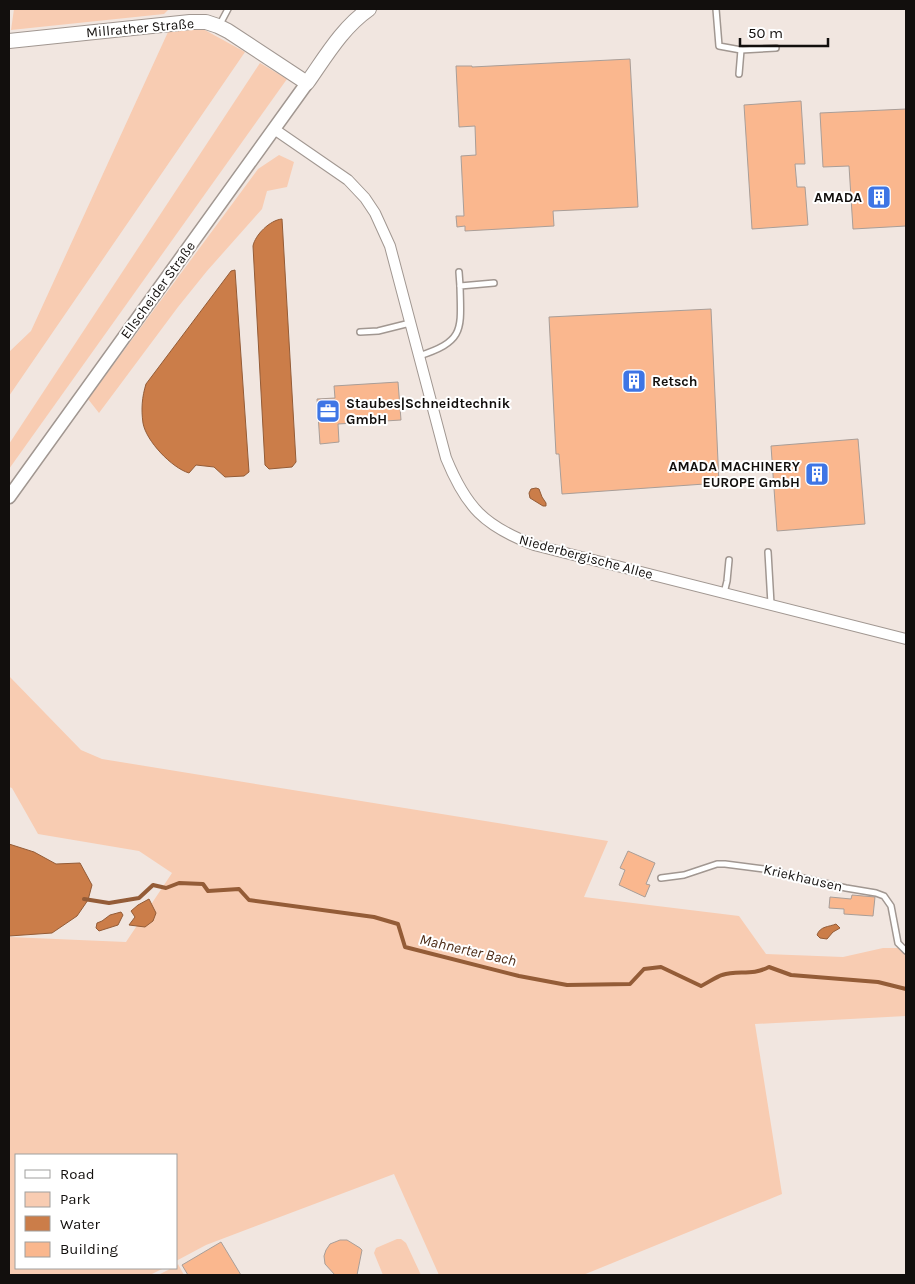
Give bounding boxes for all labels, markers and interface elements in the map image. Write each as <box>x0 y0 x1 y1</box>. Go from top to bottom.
street label: Millrather Straße <box>85 15 195 41</box>
scale bar <box>740 15 828 47</box>
text: 50 m <box>748 24 783 42</box>
building icon: AMADA <box>866 184 892 210</box>
place label: AMADA <box>814 189 862 206</box>
street label: Ellscheider Straße <box>117 238 199 342</box>
building icon: Retsch <box>621 368 647 394</box>
place label: Retsch <box>652 373 697 390</box>
place label: Staubes|Schneidtechnik GmbH <box>346 395 511 428</box>
office icon: Staubes|Schneidtechnik GmbH <box>315 398 341 424</box>
place label: AMADA MACHINERY EUROPE GmbH <box>669 458 801 491</box>
building icon: AMADA MACHINERY EUROPE GmbH <box>804 461 830 487</box>
street label: Niederbergische Allee <box>517 531 655 583</box>
street label: Kriekhausen <box>762 861 844 895</box>
water label: Mahnerter Bach <box>418 930 518 970</box>
legend <box>15 1154 178 1269</box>
text: Road <box>60 1165 95 1183</box>
text: Park <box>60 1190 90 1208</box>
text: Water <box>60 1215 101 1233</box>
text: Building <box>60 1240 118 1258</box>

